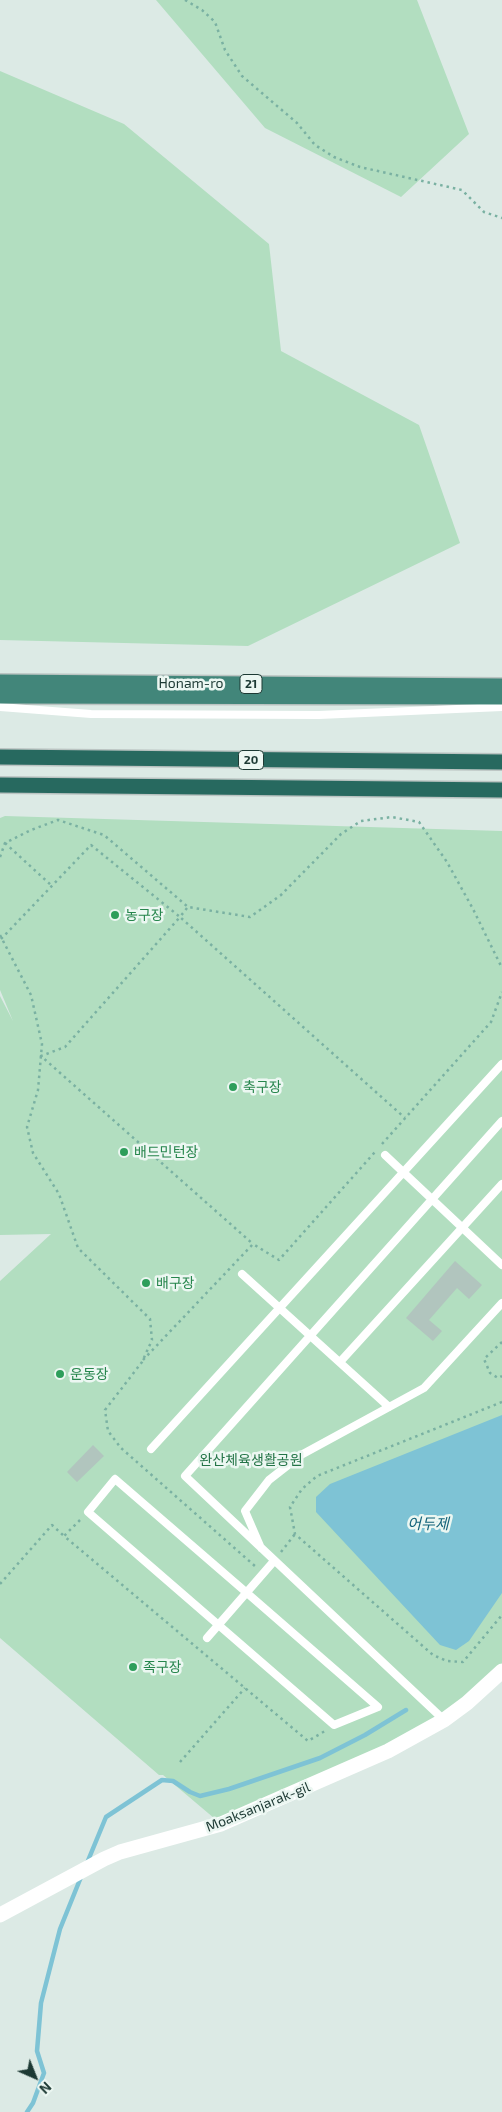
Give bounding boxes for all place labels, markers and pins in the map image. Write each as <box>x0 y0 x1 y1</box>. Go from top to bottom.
place label: 농구장 <box>125 907 164 923</box>
marker: 농구장 <box>109 909 121 921</box>
place label: 축구장 <box>243 1079 282 1095</box>
marker: 축구장 <box>227 1081 239 1093</box>
place label: 배드민턴장 <box>134 1144 198 1160</box>
marker: 배드민턴장 <box>118 1146 130 1158</box>
place label: 배구장 <box>156 1275 195 1291</box>
marker: 배구장 <box>140 1277 152 1289</box>
place label: 운동장 <box>70 1366 109 1382</box>
marker: 운동장 <box>54 1368 66 1380</box>
place label: 족구장 <box>143 1659 182 1675</box>
marker: 족구장 <box>127 1661 139 1673</box>

